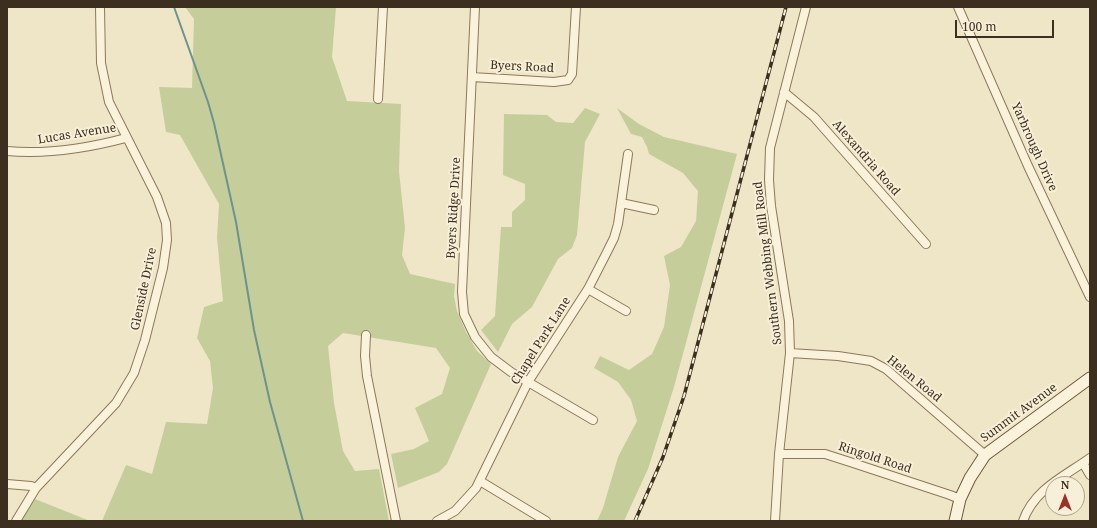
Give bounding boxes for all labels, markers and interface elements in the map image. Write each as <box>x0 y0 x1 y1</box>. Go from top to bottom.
scale bar <box>957 12 1056 38</box>
text: 100 m <box>962 18 997 35</box>
street label: Byers Road <box>490 58 554 76</box>
street label: Yarbrough Drive <box>1008 100 1060 194</box>
street label: Alexandria Road <box>829 117 903 199</box>
street label: Lucas Avenue <box>37 121 117 147</box>
street label: Byers Ridge Drive <box>444 157 464 259</box>
street label: Southern Webbing Mill Road <box>751 180 785 346</box>
street label: Glenside Drive <box>128 246 160 332</box>
street label: Chapel Park Lane <box>508 295 574 387</box>
street label: Helen Road <box>884 353 944 405</box>
street label: Summit Avenue <box>978 380 1060 446</box>
street label: Ringold Road <box>837 439 913 477</box>
north arrow <box>1045 476 1085 516</box>
text: N <box>1061 477 1069 492</box>

